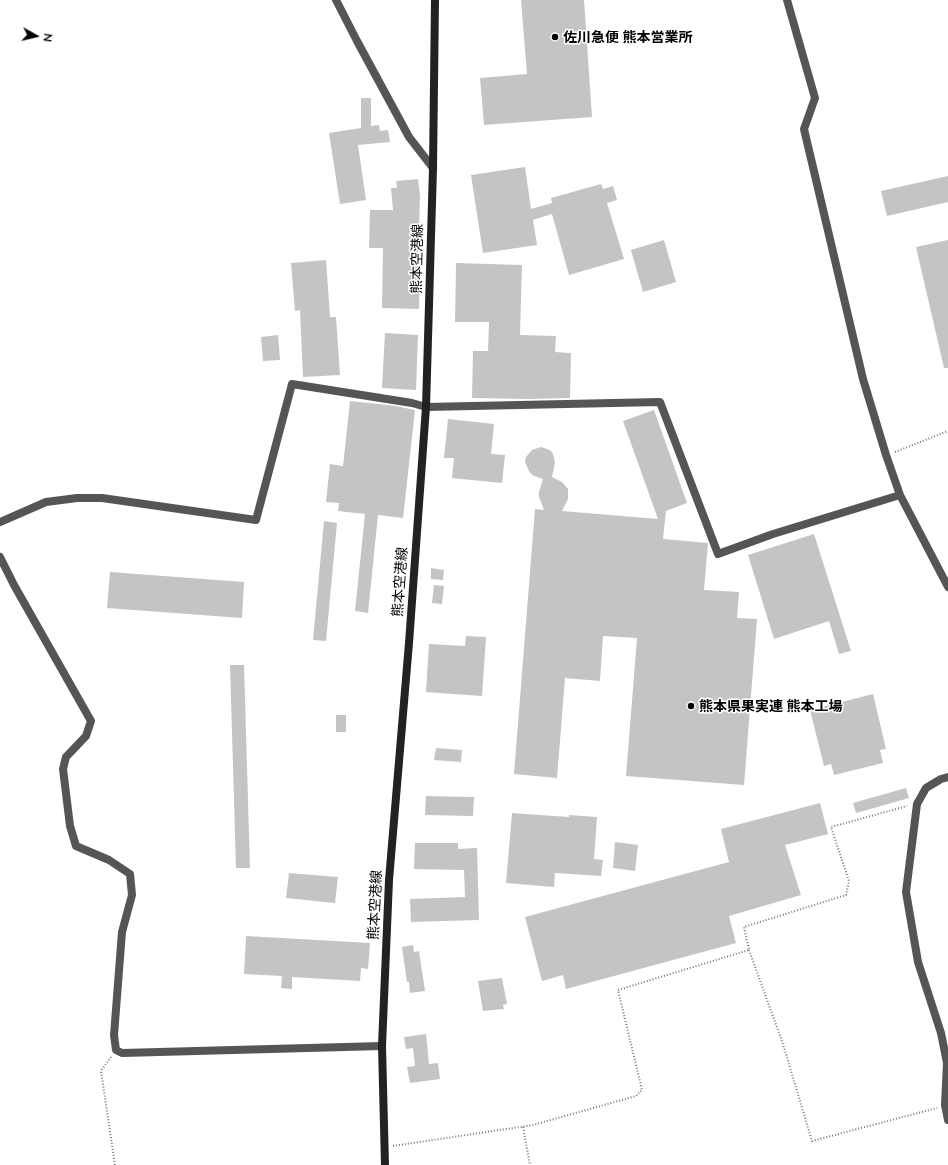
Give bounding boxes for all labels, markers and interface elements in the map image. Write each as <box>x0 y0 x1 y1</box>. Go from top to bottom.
north arrow <box>16 16 56 56</box>
place label: 佐川急便 熊本営業所 <box>563 29 692 45</box>
marker: 佐川急便 熊本営業所 <box>550 32 560 42</box>
text: N <box>41 33 55 43</box>
street label: 熊本空港線 <box>408 224 426 294</box>
street label: 熊本空港線 <box>389 546 411 618</box>
place label: 熊本県果実連 熊本工場 <box>699 698 842 714</box>
marker: 熊本県果実連 熊本工場 <box>686 701 696 711</box>
street label: 熊本空港線 <box>365 870 385 940</box>

